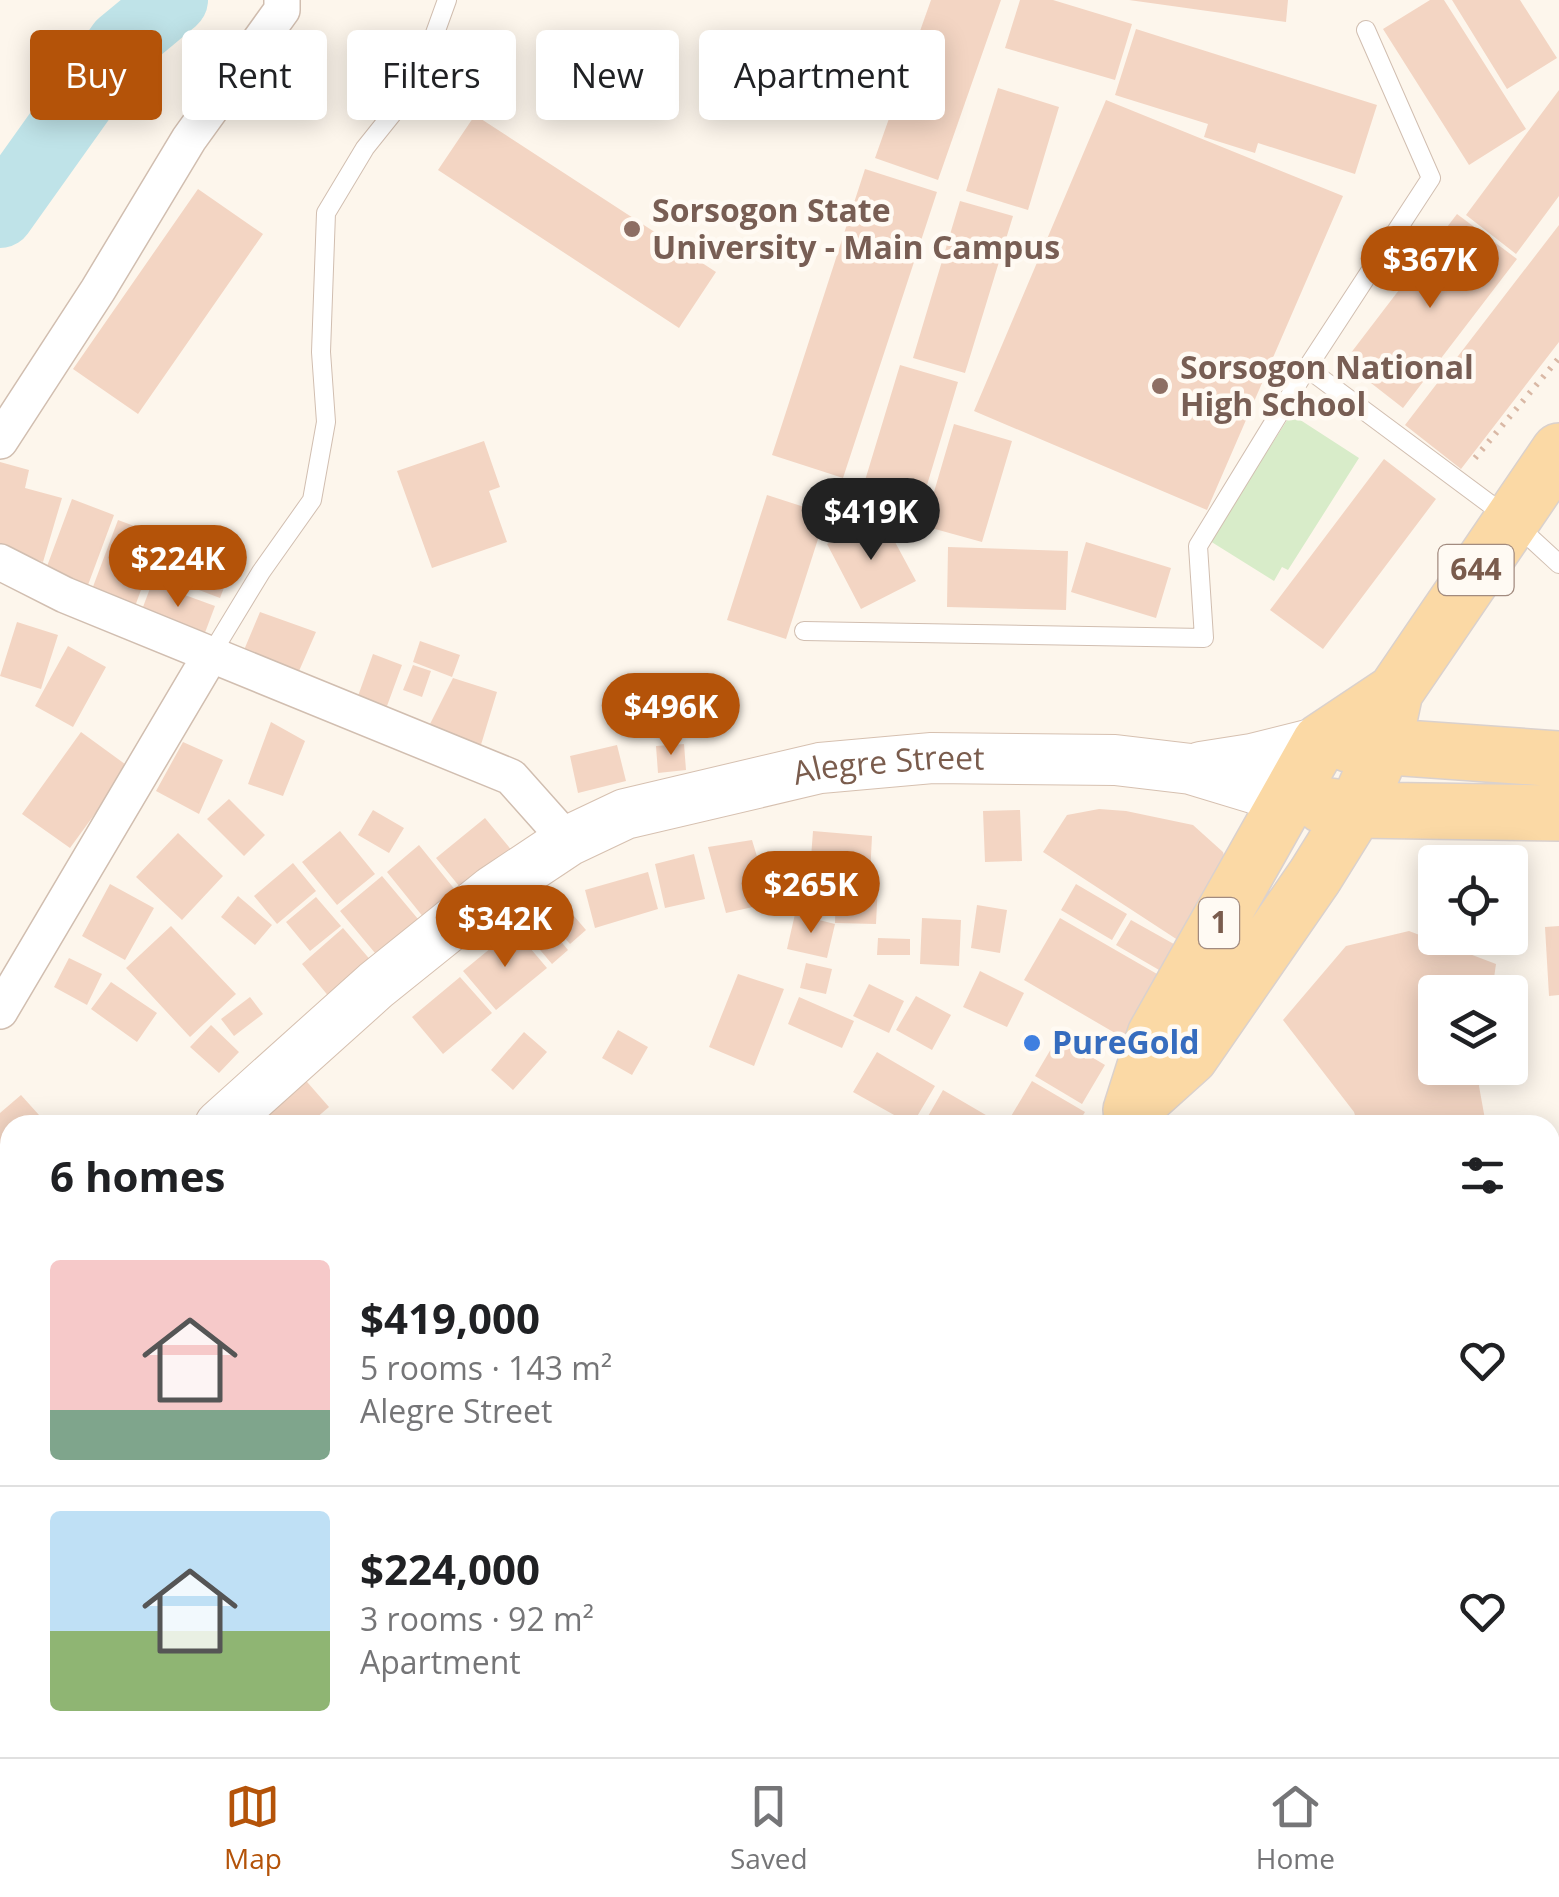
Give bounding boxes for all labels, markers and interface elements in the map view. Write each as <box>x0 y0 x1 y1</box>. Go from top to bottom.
chip: Buy <box>30 30 162 120</box>
chip: Rent <box>182 30 327 120</box>
chip: Filters <box>347 30 516 120</box>
chip: New <box>536 30 679 120</box>
chip: Apartment <box>699 30 945 120</box>
place label: Sorsogon State University - Main Campus <box>652 188 1060 268</box>
marker: Sorsogon State University - Main Campus <box>621 218 643 240</box>
pin: $367K <box>1360 226 1500 311</box>
text: $367K <box>1383 237 1477 280</box>
place label: Sorsogon National High School <box>1180 345 1474 425</box>
marker: Sorsogon National High School <box>1149 375 1171 397</box>
pin: $419K <box>801 478 941 563</box>
text: $419K <box>824 489 918 532</box>
pin: $224K <box>108 525 248 610</box>
text: $224K <box>131 536 225 579</box>
road number: 644 <box>1438 545 1514 595</box>
pin: $496K <box>601 673 741 758</box>
text: $496K <box>624 684 718 727</box>
street label: Alegre Street <box>788 735 985 794</box>
map controls <box>1418 845 1528 1085</box>
button: locate <box>1418 845 1528 955</box>
pin: $265K <box>741 851 881 936</box>
text: $265K <box>764 862 858 905</box>
pin: $342K <box>435 885 575 970</box>
text: $342K <box>458 896 552 939</box>
road number: 1 <box>1199 898 1239 948</box>
button: layers <box>1418 975 1528 1085</box>
place label: PureGold <box>1052 1020 1200 1063</box>
marker: PureGold <box>1021 1032 1043 1054</box>
text: 6 homes <box>50 1147 225 1204</box>
icon: filters <box>1455 1148 1510 1203</box>
text: $419,000 <box>360 1289 540 1346</box>
icon: home <box>130 1300 250 1420</box>
icon: heart <box>1455 1333 1510 1388</box>
text: 5 rooms · 143 m² <box>360 1346 612 1389</box>
text: Alegre Street <box>360 1389 552 1432</box>
text: $224,000 <box>360 1540 540 1597</box>
icon: home <box>130 1551 250 1671</box>
icon: heart <box>1455 1584 1510 1639</box>
text: 3 rooms · 92 m² <box>360 1597 594 1640</box>
text: Apartment <box>360 1640 521 1683</box>
tab: Map <box>224 1779 282 1877</box>
tab: Saved <box>730 1779 808 1877</box>
tab: Home <box>1256 1779 1335 1877</box>

